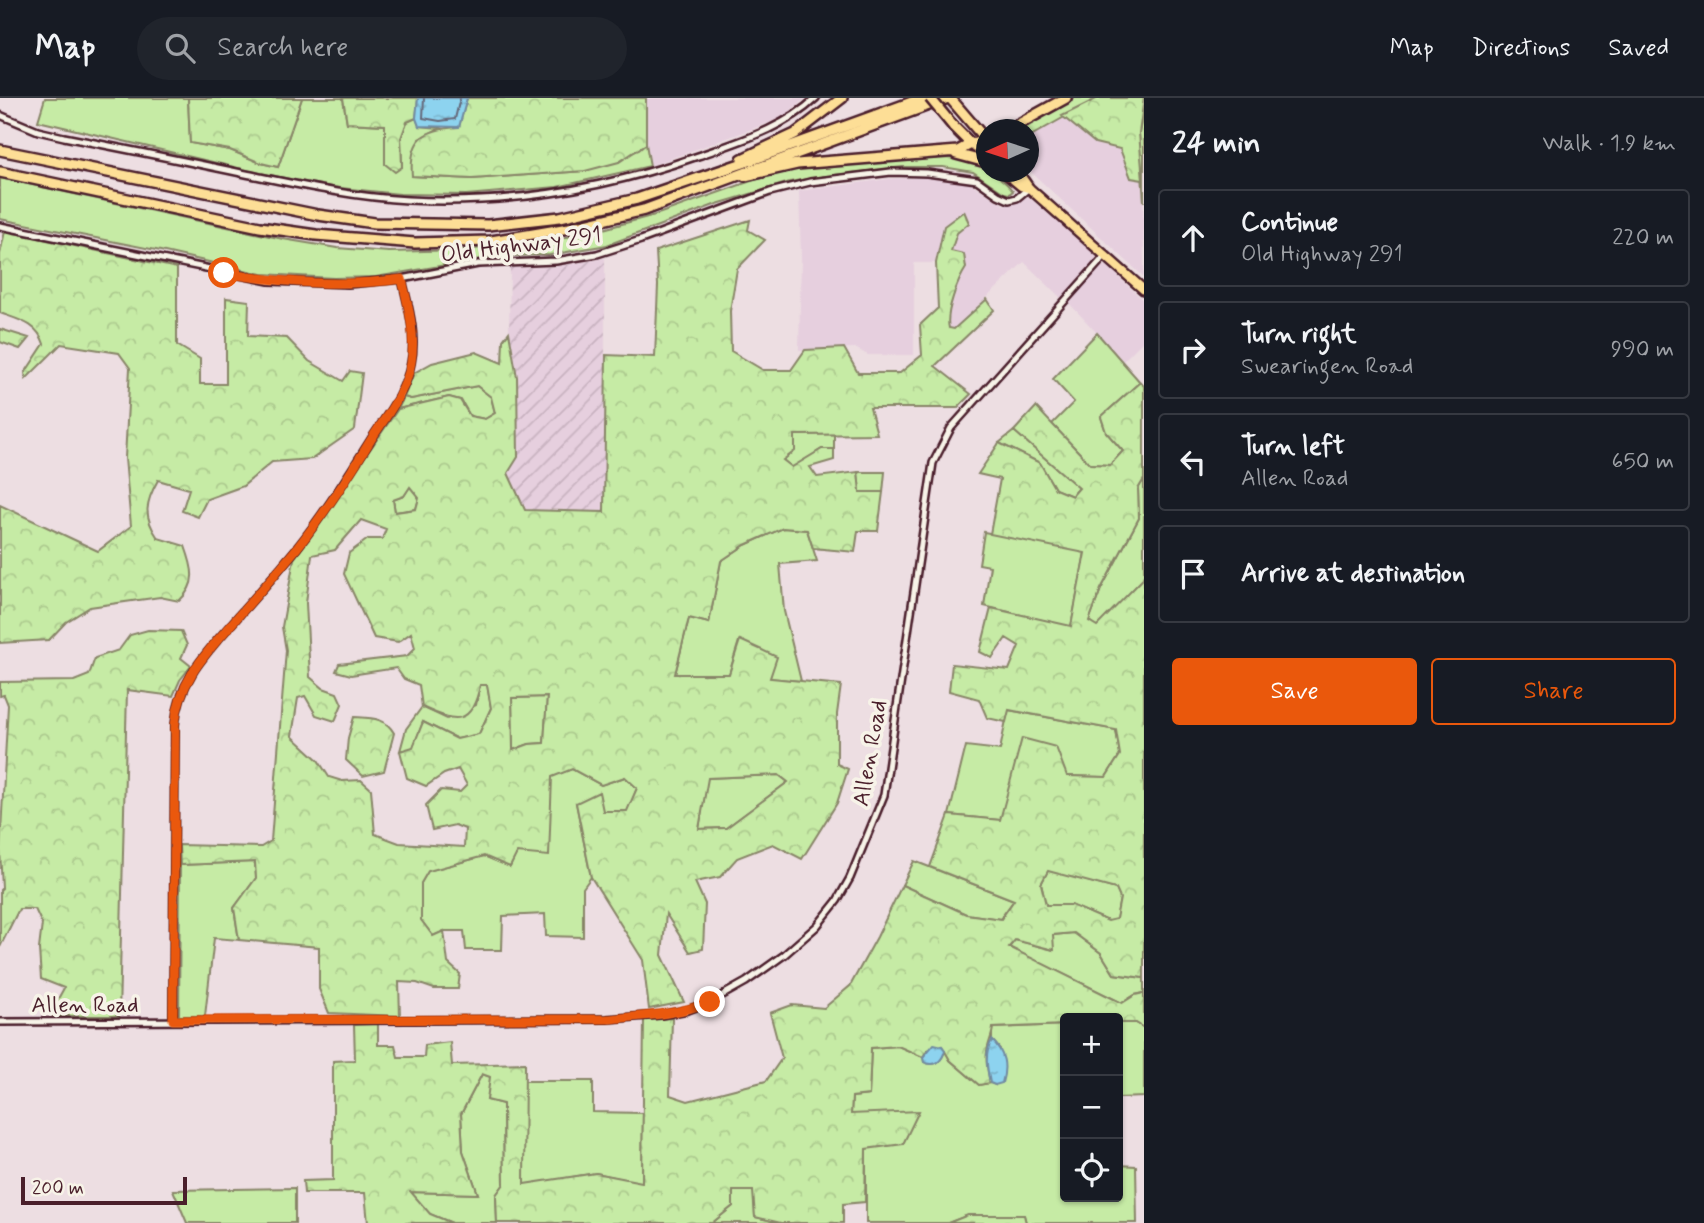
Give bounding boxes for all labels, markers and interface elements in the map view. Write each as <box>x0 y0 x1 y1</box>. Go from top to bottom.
search box <box>137 17 627 80</box>
text: Map <box>35 26 95 70</box>
icon: search <box>161 29 199 67</box>
text: Search here <box>217 31 348 65</box>
text: Map <box>1390 33 1434 64</box>
text: Directions <box>1472 33 1570 64</box>
text: Saved <box>1608 33 1669 64</box>
north arrow <box>976 119 1039 182</box>
text: 24 min <box>1172 124 1261 163</box>
text: Walk · 1.9 km <box>1542 129 1676 159</box>
text: Continue <box>1241 206 1338 240</box>
icon: ahead <box>1174 219 1212 257</box>
street label: Old Highway 291 <box>439 221 603 271</box>
text: 220 m <box>1612 223 1674 253</box>
text: Old Highway 291 <box>1241 240 1403 270</box>
route start <box>208 257 239 288</box>
text: Turn right <box>1241 318 1357 352</box>
icon: right <box>1174 331 1212 369</box>
text: 990 m <box>1611 335 1674 365</box>
text: Swearingen Road <box>1241 352 1413 382</box>
text: Turn left <box>1241 430 1345 464</box>
icon: left <box>1174 443 1212 481</box>
text: 650 m <box>1612 447 1674 477</box>
text: Allen Road <box>1241 464 1348 494</box>
icon: arrive <box>1174 555 1212 593</box>
text: Arrive at destination <box>1241 557 1465 591</box>
button: Save <box>1172 658 1417 725</box>
button: Share <box>1431 658 1676 725</box>
street label: Allen Road <box>847 698 895 809</box>
route end <box>694 986 725 1017</box>
street label: Allen Road <box>31 991 139 1021</box>
map controls <box>1060 1013 1123 1202</box>
button: + <box>1060 1013 1123 1076</box>
button: − <box>1060 1076 1123 1139</box>
button: locate <box>1060 1139 1123 1202</box>
scale bar <box>21 1174 187 1206</box>
text: 200 m <box>32 1176 84 1201</box>

